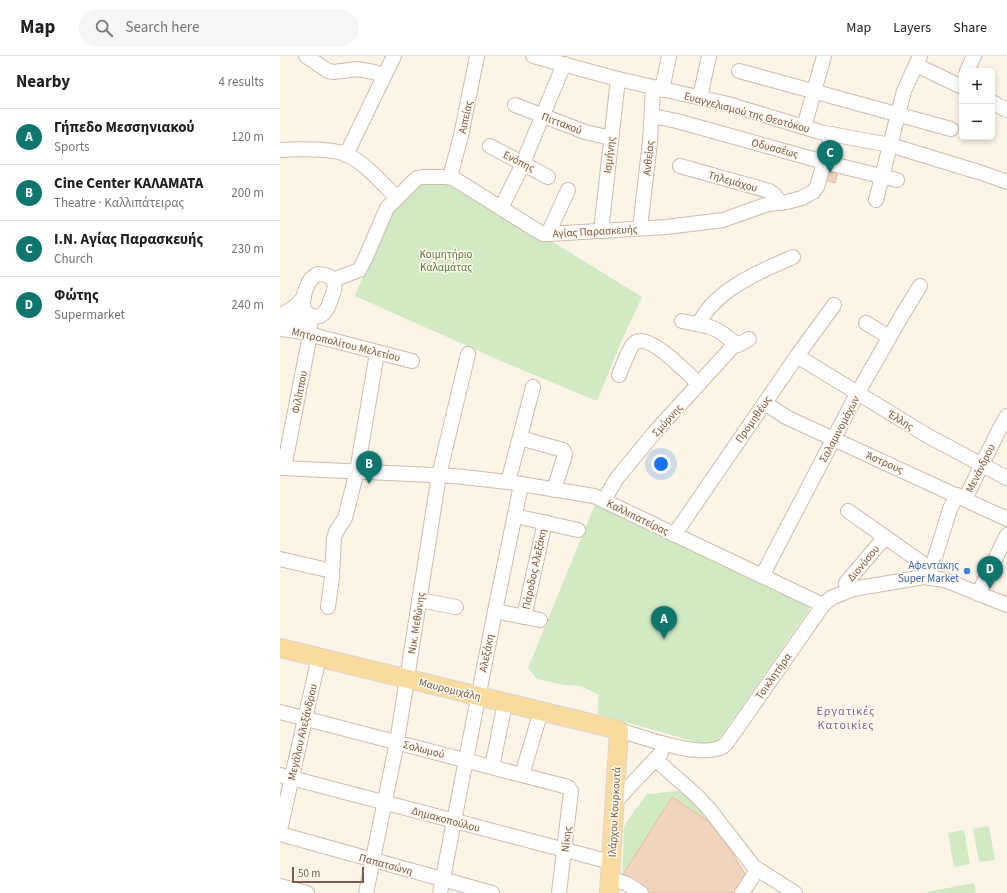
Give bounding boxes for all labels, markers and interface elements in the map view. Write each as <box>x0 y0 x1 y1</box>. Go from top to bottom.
search box <box>79 10 359 46</box>
text: Map <box>20 14 55 41</box>
icon: search <box>93 17 115 39</box>
text: Search here <box>125 17 199 38</box>
text: Map <box>846 18 871 38</box>
text: Layers <box>893 18 931 38</box>
text: Share <box>953 18 987 38</box>
map controls <box>959 68 995 140</box>
button: + <box>959 68 995 104</box>
text: Nearby <box>16 70 70 94</box>
text: 4 results <box>219 73 264 91</box>
street label: Ευαγγελισμού της Θεοτόκου <box>682 88 811 136</box>
street label: Αιπείας <box>455 99 476 135</box>
button: − <box>959 104 995 140</box>
street label: Πιττακού <box>539 109 584 138</box>
text: Γήπεδο Μεσσηνιακού <box>54 117 194 138</box>
text: A <box>25 128 33 146</box>
text: 120 m <box>231 128 264 146</box>
street label: Οδυσσέως <box>750 135 800 162</box>
street label: Ισμήνης <box>600 136 619 174</box>
text: Sports <box>54 138 89 156</box>
street label: Ανθείας <box>639 139 658 176</box>
pin: C <box>817 140 843 173</box>
street label: Ενόπης <box>500 147 537 176</box>
street label: Τηλεμάχου <box>707 167 759 196</box>
text: Cine Center ΚΑΛΑΜΑΤΑ <box>54 173 203 194</box>
text: B <box>25 184 33 202</box>
text: 200 m <box>231 184 264 202</box>
text: Theatre · Καλλιπάτειρας <box>54 194 184 212</box>
street label: Αγίας Παρασκευής <box>552 222 638 241</box>
text: Ι.Ν. Αγίας Παρασκευής <box>54 229 203 250</box>
text: C <box>25 240 33 258</box>
text: 230 m <box>231 240 264 258</box>
park label: Κοιμητήριο Καλαμάτας <box>420 247 473 275</box>
text: Church <box>54 250 93 268</box>
text: Φώτης <box>54 285 99 306</box>
text: D <box>25 296 33 314</box>
text: 240 m <box>231 296 264 314</box>
text: Supermarket <box>54 306 125 324</box>
street label: Μητροπολίτου Μελετίου <box>290 324 402 365</box>
street label: Φιλίππου <box>288 369 311 415</box>
street label: Προμηθέως <box>732 393 775 446</box>
street label: Σαλαμινομάχων <box>816 393 863 465</box>
street label: Σμύρνης <box>649 400 686 440</box>
street label: Έλλης <box>884 406 917 434</box>
street label: Μενάνδρου <box>962 441 999 495</box>
street label: Άστρους <box>864 448 906 477</box>
pin: B <box>356 451 382 484</box>
your location <box>651 454 671 474</box>
street label: Καλλιπατείρας <box>604 496 672 539</box>
street label: Πάροδος Αλεξάκη <box>519 527 550 611</box>
street label: Διονύσου <box>844 542 883 585</box>
pin: D <box>977 556 1003 589</box>
place label: Αφεντάκης Super Market <box>898 558 959 586</box>
marker: Αφεντάκης Super Market <box>962 566 972 576</box>
street label: Νικ. Μεθώνης <box>404 591 429 655</box>
pin: A <box>651 606 677 639</box>
street label: Αλεξάκη <box>475 633 498 673</box>
street label: Τσικλητήρα <box>752 650 795 703</box>
street label: Μαυρομιχάλη <box>417 675 482 704</box>
street label: Μεγάλου Αλεξάνδρου <box>284 682 321 782</box>
district label: Εργατικές Κατοικίες <box>817 703 875 734</box>
street label: Σολωμού <box>402 737 446 762</box>
street label: Ιλάρχου Κουρκουτά <box>605 766 624 858</box>
street label: Δημακοπούλου <box>410 803 482 836</box>
street label: Νίκης <box>557 825 576 853</box>
street label: Παπατσώνη <box>357 850 414 879</box>
scale bar <box>292 865 364 884</box>
text: 50 m <box>298 866 320 881</box>

